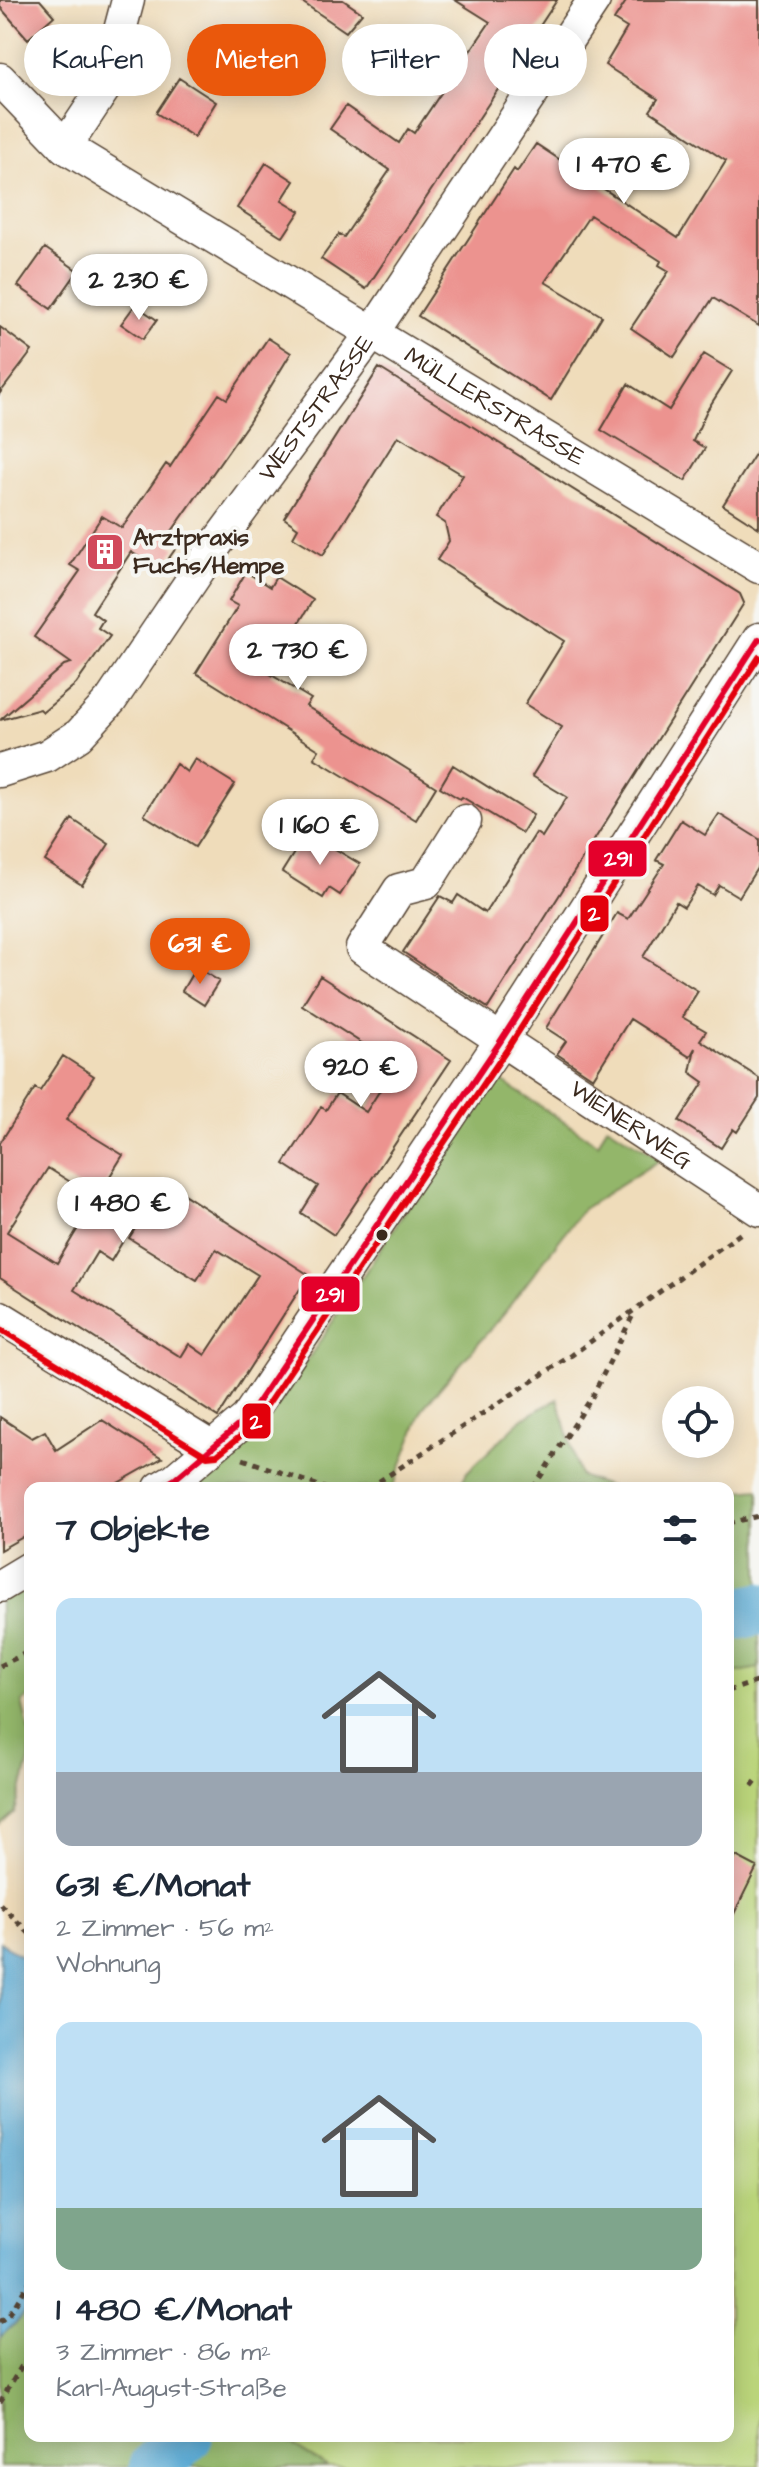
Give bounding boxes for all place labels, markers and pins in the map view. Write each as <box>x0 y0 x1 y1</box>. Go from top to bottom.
pin: 1 470 € <box>550 138 698 206</box>
pin: 2 230 € <box>65 254 213 322</box>
place label: Arztpraxis Fuchs/Hempe <box>133 521 284 583</box>
building icon: Arztpraxis Fuchs/Hempe <box>84 531 126 573</box>
pin: 2 730 € <box>224 624 372 692</box>
pin: 1 160 € <box>246 799 394 867</box>
pin: 631 € <box>144 918 256 986</box>
pin: 920 € <box>305 1041 417 1109</box>
pin: 1 480 € <box>49 1177 197 1245</box>
unlabelled marker <box>374 1227 390 1243</box>

